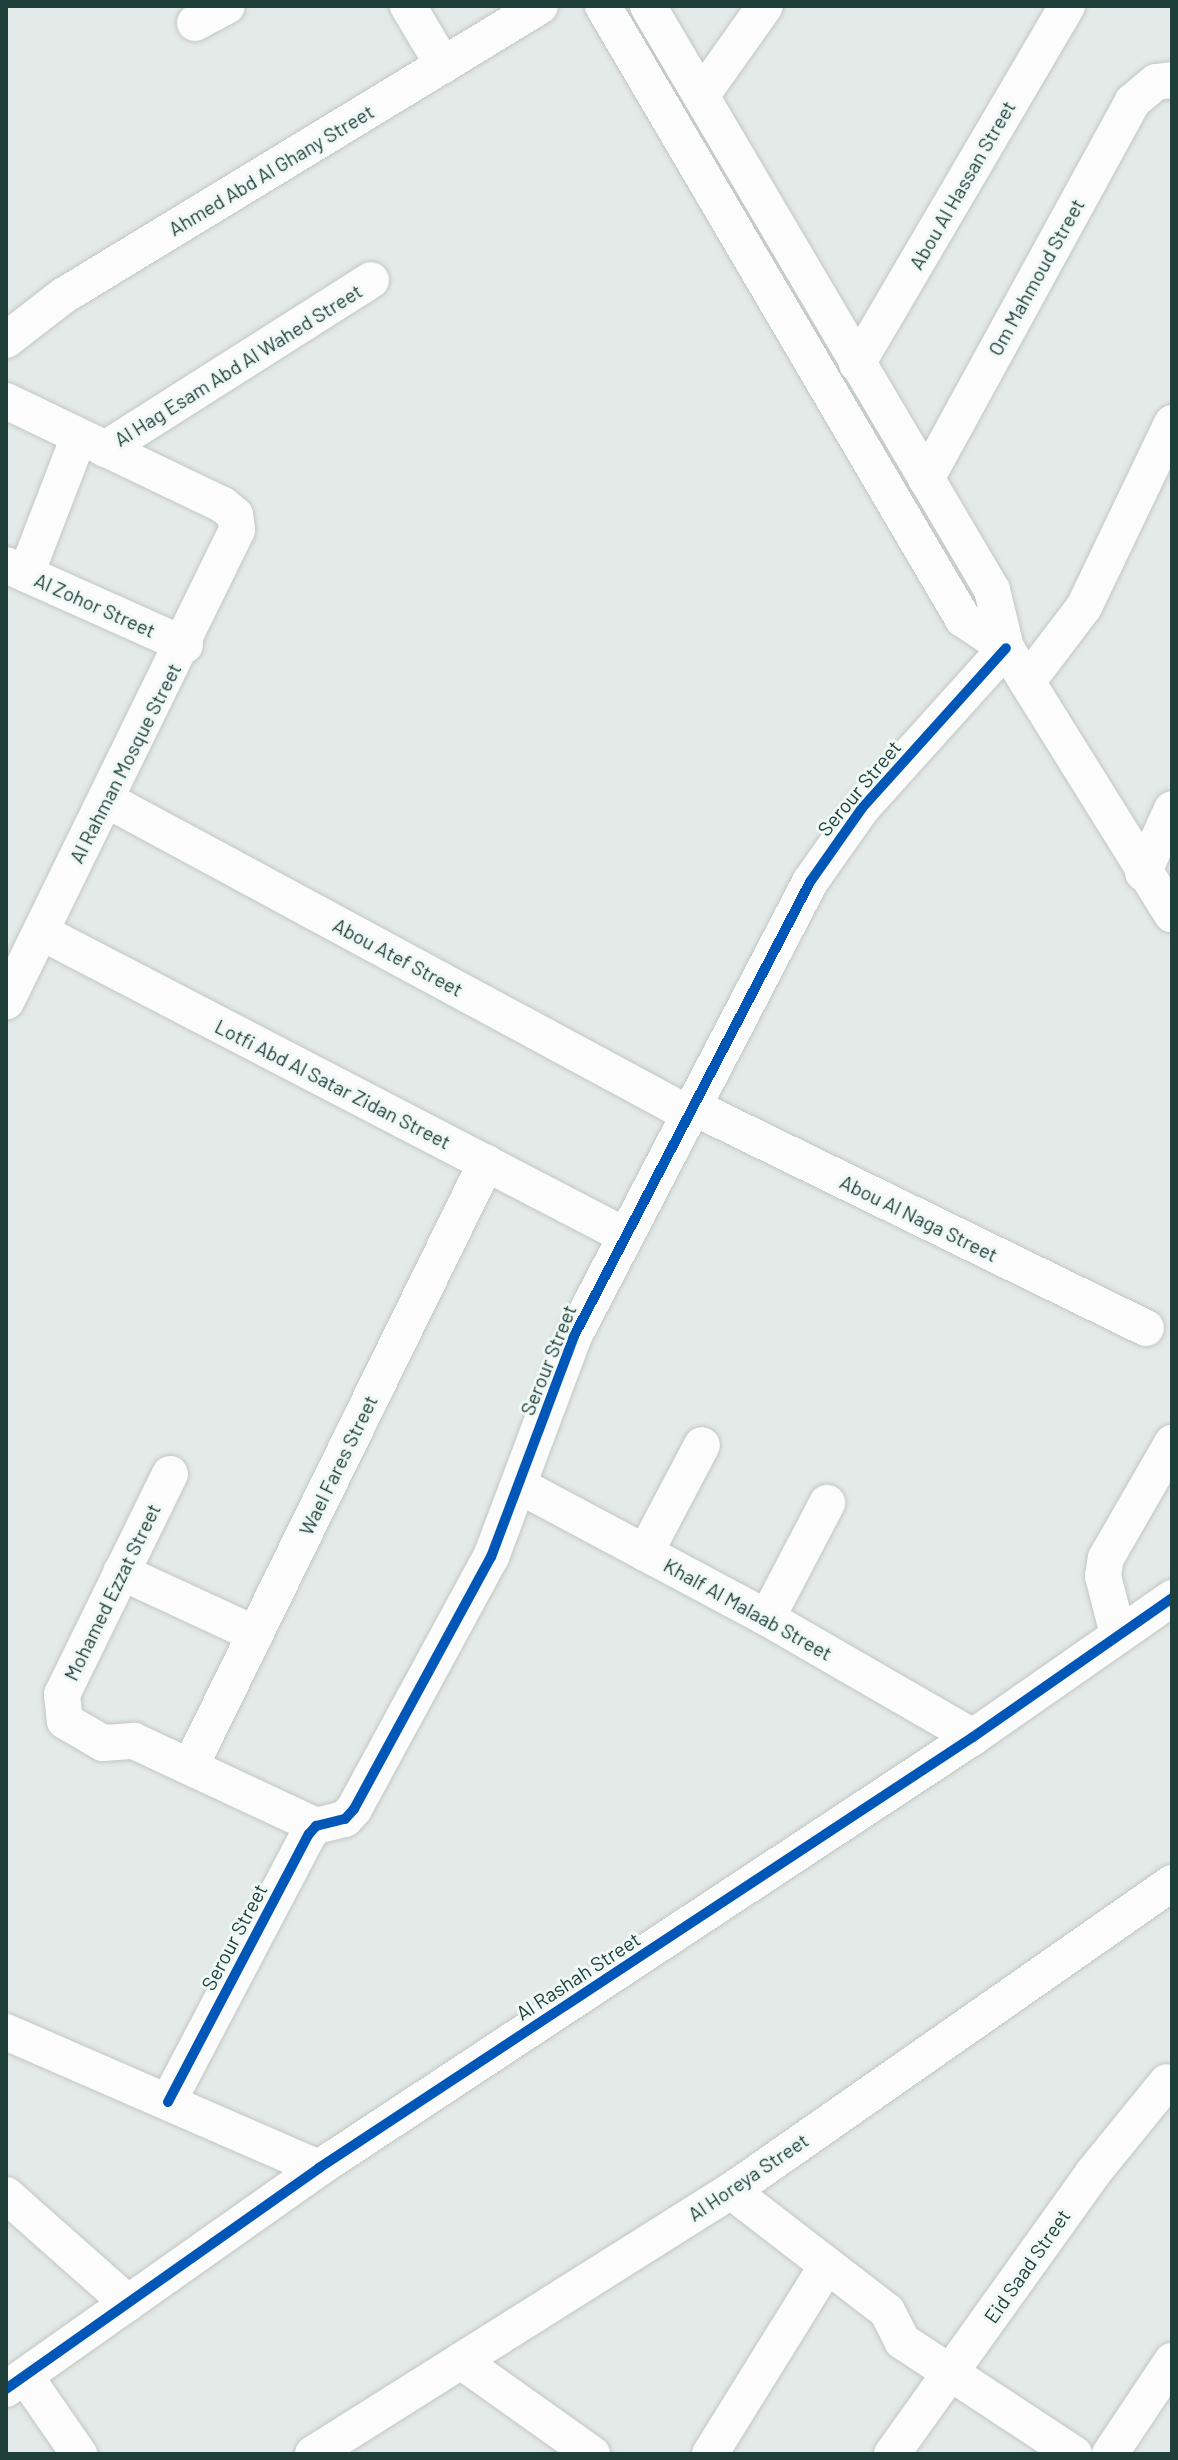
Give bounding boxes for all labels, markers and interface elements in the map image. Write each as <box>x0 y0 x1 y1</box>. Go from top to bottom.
street label: Abou Al Hassan Street <box>904 96 1020 274</box>
street label: Ahmed Abd Al Ghany Street <box>164 99 378 241</box>
street label: Om Mahmoud Street <box>983 194 1089 360</box>
street label: Al Hag Esam Abd Al Wahed Street <box>110 279 366 451</box>
street label: Al Zohor Street <box>31 568 159 642</box>
street label: Al Rahman Mosque Street <box>64 659 186 867</box>
street label: Serour Street <box>812 735 906 841</box>
street label: Abou Atef Street <box>329 913 467 1001</box>
street label: Lotfi Abd Al Satar Zidan Street <box>211 1014 455 1154</box>
street label: Abou Al Naga Street <box>836 1169 1002 1267</box>
street label: Serour Street <box>515 1301 581 1419</box>
street label: Wael Fares Street <box>294 1391 382 1539</box>
street label: Mohamed Ezzat Street <box>59 1500 165 1684</box>
street label: Khalf Al Malaab Street <box>660 1553 836 1665</box>
street label: Serour Street <box>196 1880 272 1994</box>
street label: Al Rashah Street <box>511 1927 645 2025</box>
street label: Al Horeya Street <box>683 2128 813 2226</box>
street label: Eid Saad Street <box>979 2204 1075 2328</box>

